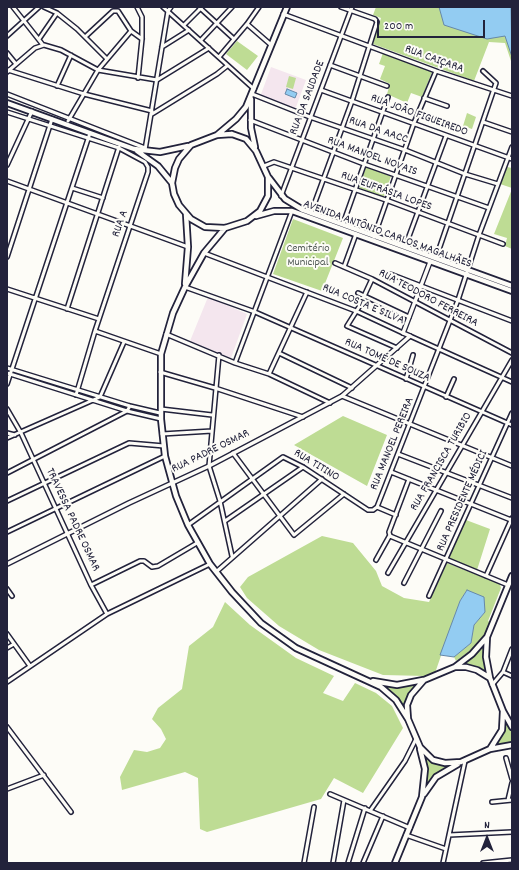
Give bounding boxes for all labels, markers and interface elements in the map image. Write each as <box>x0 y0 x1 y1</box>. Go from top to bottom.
scale bar <box>379 12 487 38</box>
text: 200 m <box>384 18 413 35</box>
street label: RUA CAIÇARA <box>403 43 465 77</box>
street label: RUA DA SAUDADE <box>287 59 329 137</box>
street label: RUA JOÃO FIGUEIREDO <box>368 92 470 140</box>
street label: RUA DA AACC <box>347 114 409 148</box>
street label: RUA MANOEL NOVAIS <box>325 134 419 180</box>
street label: RUA EUFRÁSIA LOPES <box>338 169 434 215</box>
street label: AVENIDA ANTÔNIO CARLOS MAGALHÃES <box>301 198 473 272</box>
street label: RUA A <box>110 209 132 239</box>
park label: Cemitério Municipal <box>286 242 330 270</box>
street label: RUA TEODORO FERREIRA <box>376 267 480 331</box>
street label: RUA COSTA E SILVA <box>320 281 406 329</box>
street label: RUA TOMÉ DE SOUZA <box>342 336 432 386</box>
street label: RUA MANOEL PEREIRA <box>368 396 418 492</box>
street label: RUA FRANCISCA TURIBIO <box>408 410 476 514</box>
street label: RUA PADRE OSMAR <box>170 427 252 477</box>
street label: RUA TITINO <box>291 447 341 485</box>
street label: RUA PRESIDENTE MÉDICI <box>434 448 492 554</box>
street label: TRAVESSA PADRE OSMAR <box>42 466 102 574</box>
north arrow <box>467 818 507 858</box>
text: N <box>484 818 490 834</box>

